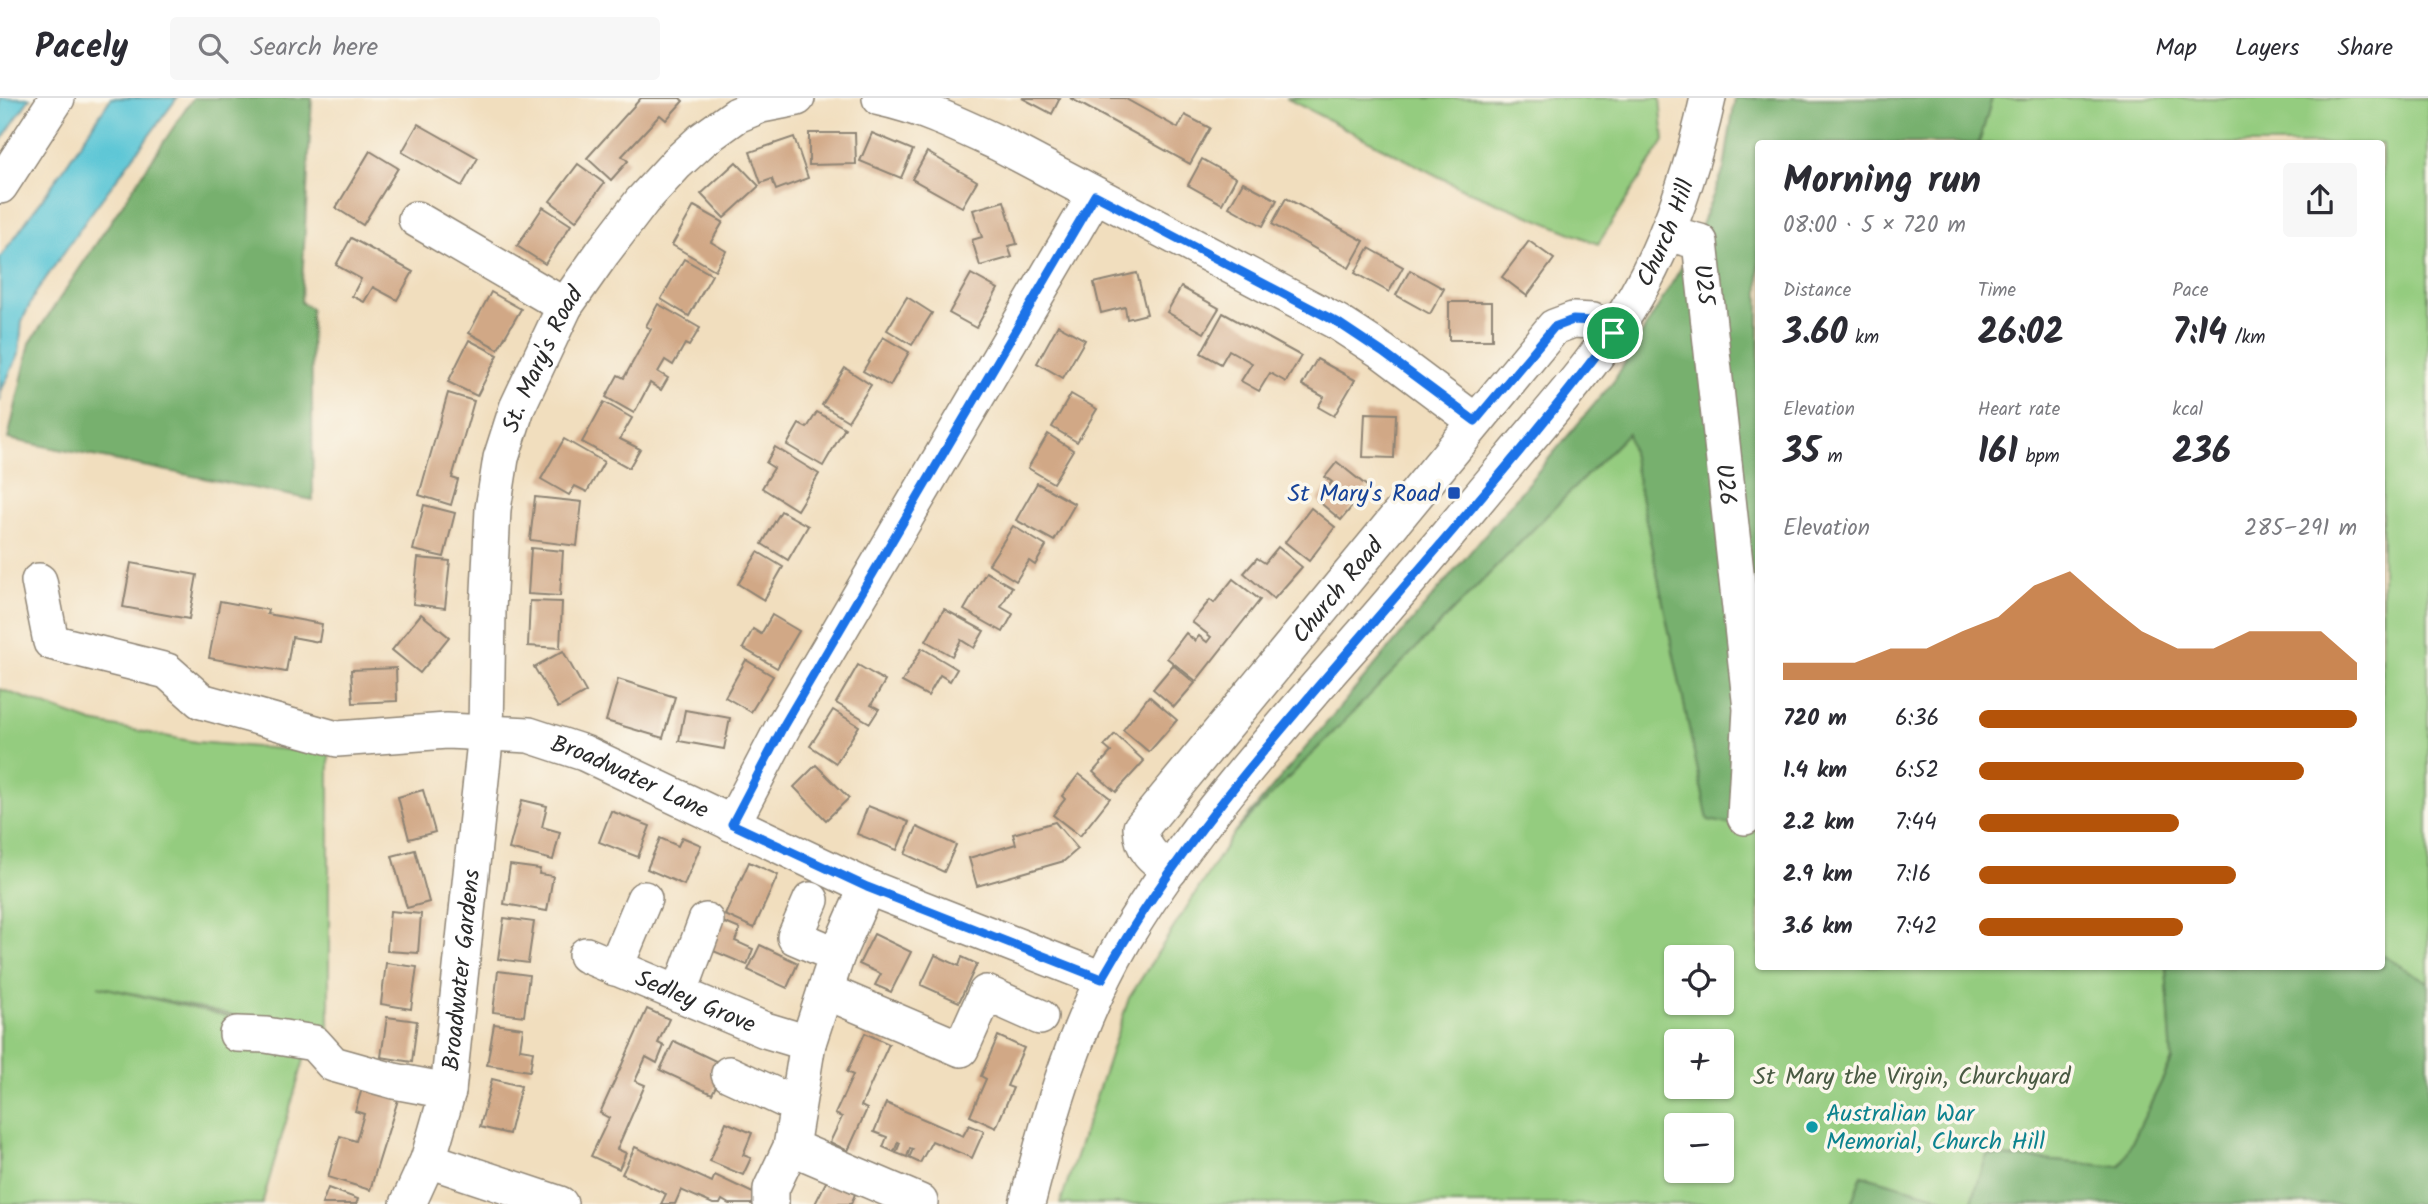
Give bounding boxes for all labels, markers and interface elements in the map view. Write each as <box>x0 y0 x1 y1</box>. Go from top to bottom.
search box <box>170 17 660 80</box>
text: Pacely <box>35 22 128 75</box>
text: Search here <box>250 27 378 69</box>
icon: search <box>194 29 232 67</box>
text: Map <box>2155 29 2197 68</box>
text: Layers <box>2235 29 2299 68</box>
text: Share <box>2337 29 2393 68</box>
text: Morning run <box>1783 152 1981 212</box>
button: share <box>2283 163 2357 237</box>
street label: Church Hill <box>1627 174 1706 294</box>
text: 08:00 · 5 × 720 m <box>1783 208 1966 244</box>
street label: U25 <box>1682 262 1725 309</box>
text: Distance <box>1783 276 1851 306</box>
text: Time <box>1978 276 2016 306</box>
text: Pace <box>2172 276 2209 306</box>
street label: St. Mary's Road <box>492 278 595 438</box>
pin <box>1583 303 1643 363</box>
text: 3.60 <box>1783 306 1847 362</box>
text: 26:02 <box>1978 306 2064 362</box>
text: 7:14 <box>2172 306 2227 362</box>
icon: arrive <box>1594 314 1632 352</box>
text: km <box>1847 323 1879 353</box>
text: /km <box>2227 323 2266 353</box>
text: Elevation <box>1783 395 1855 425</box>
text: Heart rate <box>1978 395 2060 425</box>
text: kcal <box>2172 395 2203 425</box>
text: 35 <box>1783 425 1820 481</box>
text: 161 <box>1978 425 2018 481</box>
text: 236 <box>2172 425 2231 481</box>
text: m <box>1820 442 1843 472</box>
text: bpm <box>2018 442 2060 472</box>
street label: U26 <box>1703 462 1747 507</box>
place label: St Mary's Road <box>1288 475 1441 514</box>
marker: St Mary's Road <box>1446 485 1462 501</box>
text: Elevation <box>1783 511 1870 547</box>
text: 285–291 m <box>2244 511 2357 547</box>
street label: Church Road <box>1283 528 1395 653</box>
text: 720 m <box>1783 701 1847 737</box>
text: 6:36 <box>1895 701 1939 737</box>
street label: Broadwater Lane <box>545 725 715 831</box>
text: 1.4 km <box>1783 753 1847 789</box>
text: 6:52 <box>1895 753 1939 789</box>
text: 2.2 km <box>1783 805 1854 841</box>
text: 7:44 <box>1895 805 1937 841</box>
text: 2.9 km <box>1783 857 1853 893</box>
text: 7:16 <box>1895 857 1931 893</box>
street label: Broadwater Gardens <box>432 867 492 1073</box>
text: 3.6 km <box>1783 909 1853 945</box>
text: 7:42 <box>1895 909 1937 945</box>
map controls <box>1664 945 1734 1183</box>
button: locate <box>1664 945 1734 1015</box>
street label: Sedley Grove <box>629 960 762 1045</box>
button: + <box>1664 1029 1734 1099</box>
park label: St Mary the Virgin, Churchyard <box>1753 1058 2072 1097</box>
place label: Australian War Memorial, Church Hill <box>1826 1095 2045 1162</box>
button: − <box>1664 1113 1734 1183</box>
marker: Australian War Memorial, Church Hill <box>1804 1119 1820 1135</box>

